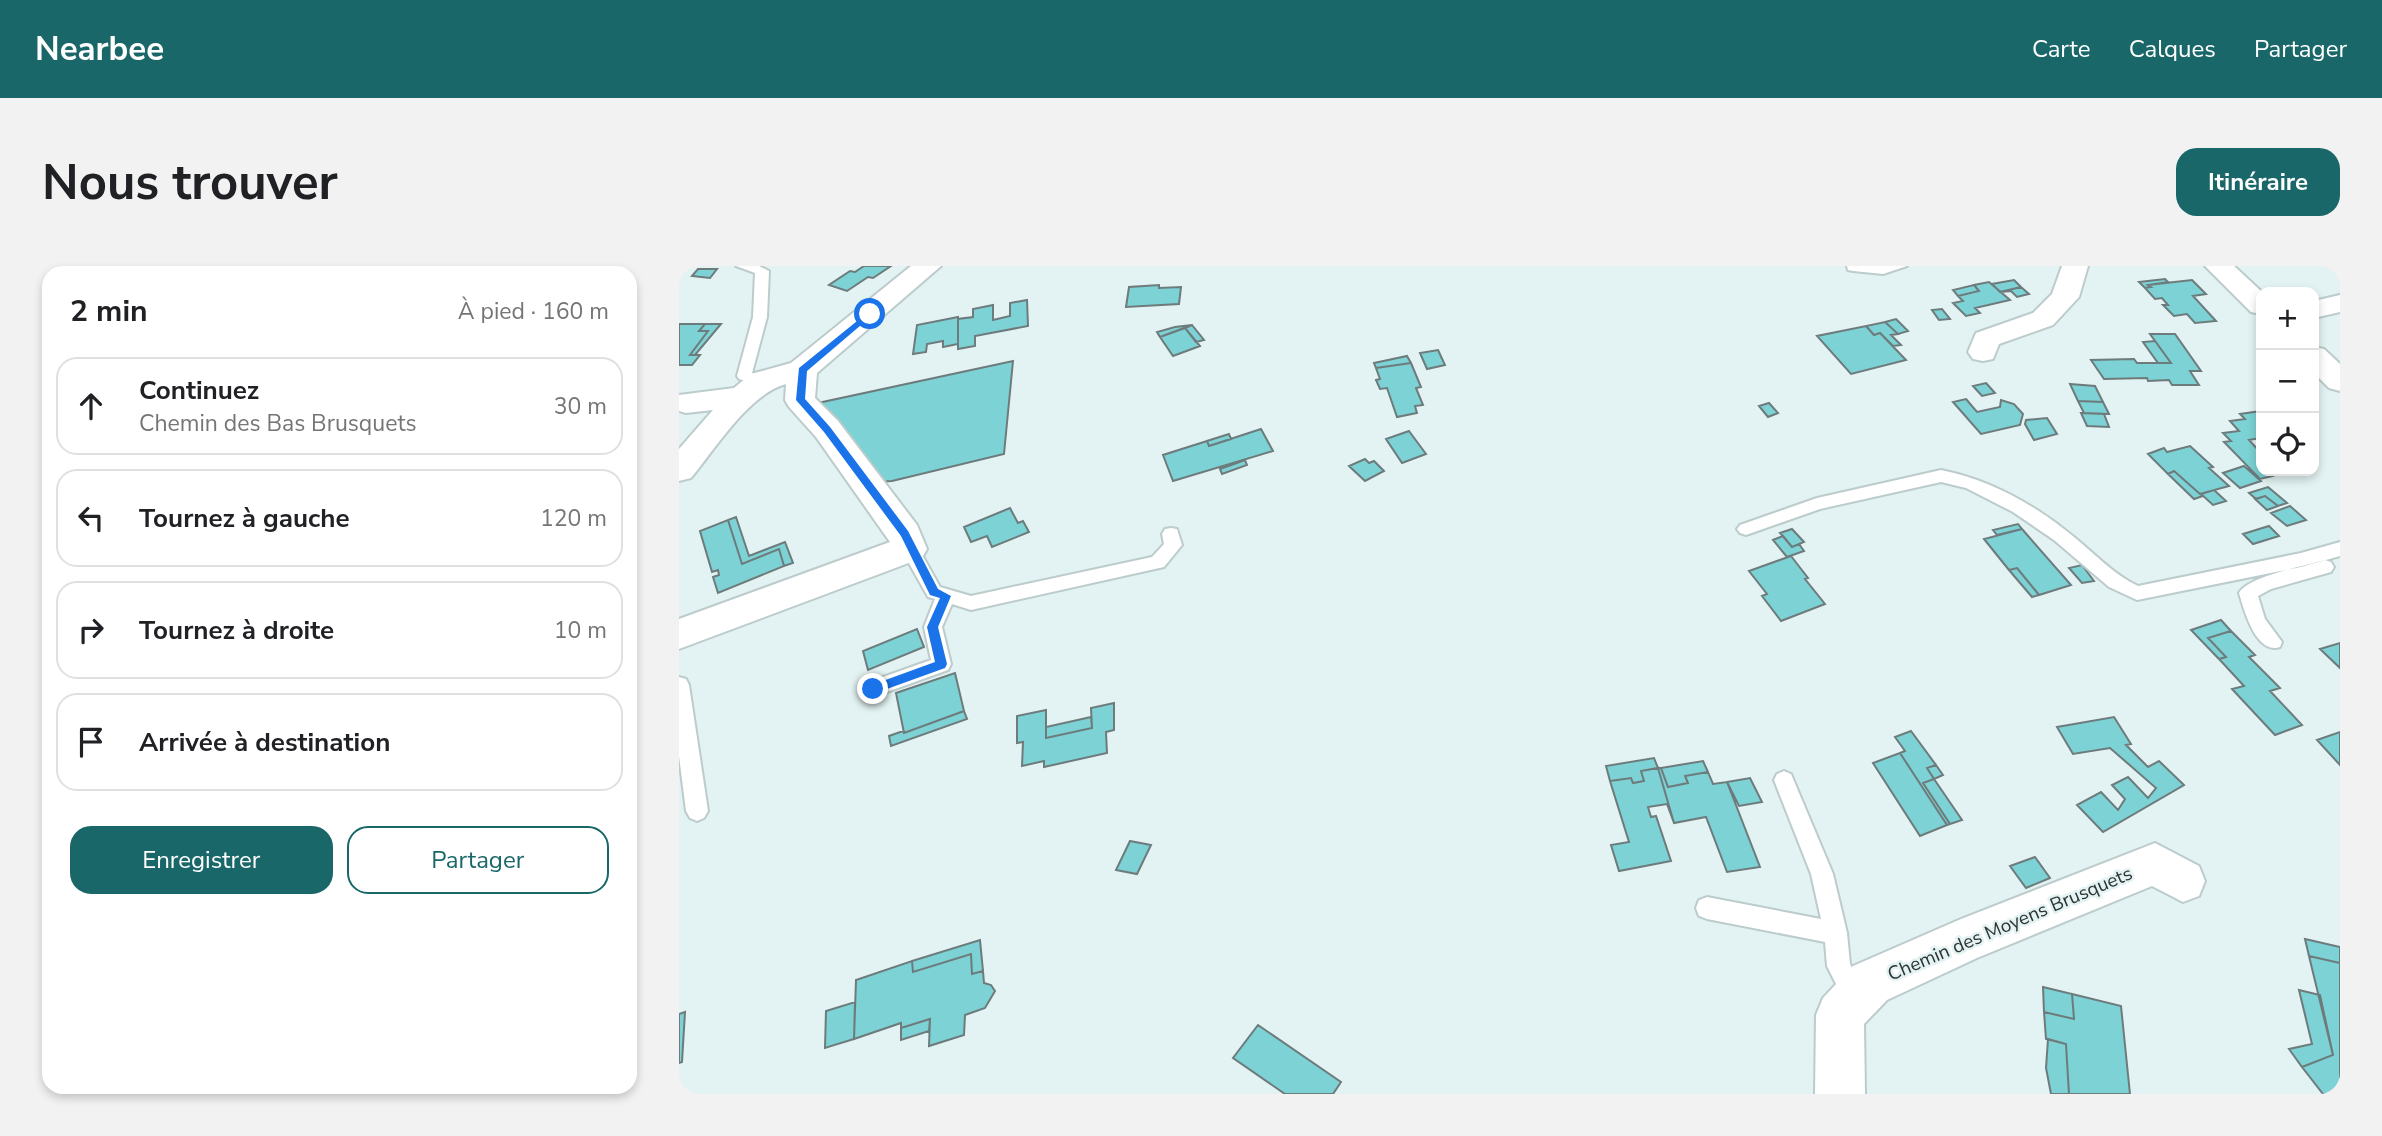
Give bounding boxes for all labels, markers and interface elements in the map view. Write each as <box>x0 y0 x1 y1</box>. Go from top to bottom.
text: Nearbee <box>35 27 164 72</box>
text: Carte <box>2032 33 2091 65</box>
text: Calques <box>2129 33 2216 65</box>
text: Partager <box>2254 33 2347 65</box>
button: Itinéraire <box>2176 148 2340 216</box>
text: Nous trouver <box>42 149 338 216</box>
map controls <box>2256 287 2319 476</box>
button: + <box>2256 287 2319 350</box>
text: 2 min <box>70 291 148 332</box>
text: À pied · 160 m <box>458 296 609 327</box>
route start <box>854 298 885 329</box>
button: − <box>2256 350 2319 413</box>
text: Continuez <box>139 373 259 408</box>
icon: ahead <box>72 387 110 425</box>
text: 30 m <box>554 391 607 422</box>
text: Chemin des Bas Brusquets <box>139 408 417 439</box>
button: locate <box>2256 413 2319 476</box>
icon: left <box>72 499 110 537</box>
text: Tournez à gauche <box>139 501 350 536</box>
text: 120 m <box>540 503 607 534</box>
icon: right <box>72 611 110 649</box>
text: Tournez à droite <box>139 613 334 648</box>
text: 10 m <box>554 615 607 646</box>
route end <box>857 673 888 704</box>
icon: arrive <box>72 723 110 761</box>
text: Arrivée à destination <box>139 725 390 760</box>
button: Enregistrer <box>70 826 333 894</box>
button: Partager <box>347 826 609 894</box>
street label: Chemin des Moyens Brusquets <box>1884 861 2136 987</box>

